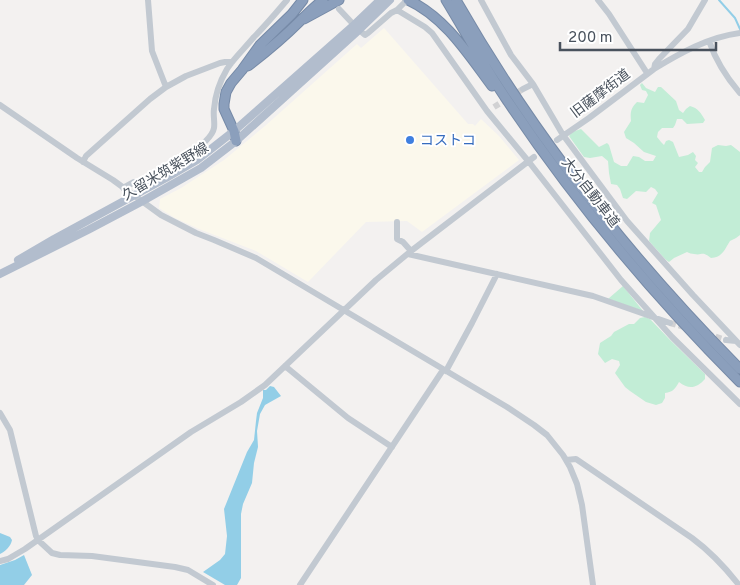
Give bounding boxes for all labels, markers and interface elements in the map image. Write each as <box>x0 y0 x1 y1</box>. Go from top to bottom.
scale bar <box>560 20 716 52</box>
text: 200 m <box>568 29 613 48</box>
street label: 旧薩摩街道 <box>568 66 634 122</box>
place label: コストコ <box>420 133 476 150</box>
marker: コストコ <box>404 134 416 146</box>
street label: 久留米筑紫野線 <box>119 140 212 205</box>
street label: 大分自動車道 <box>557 155 622 231</box>

